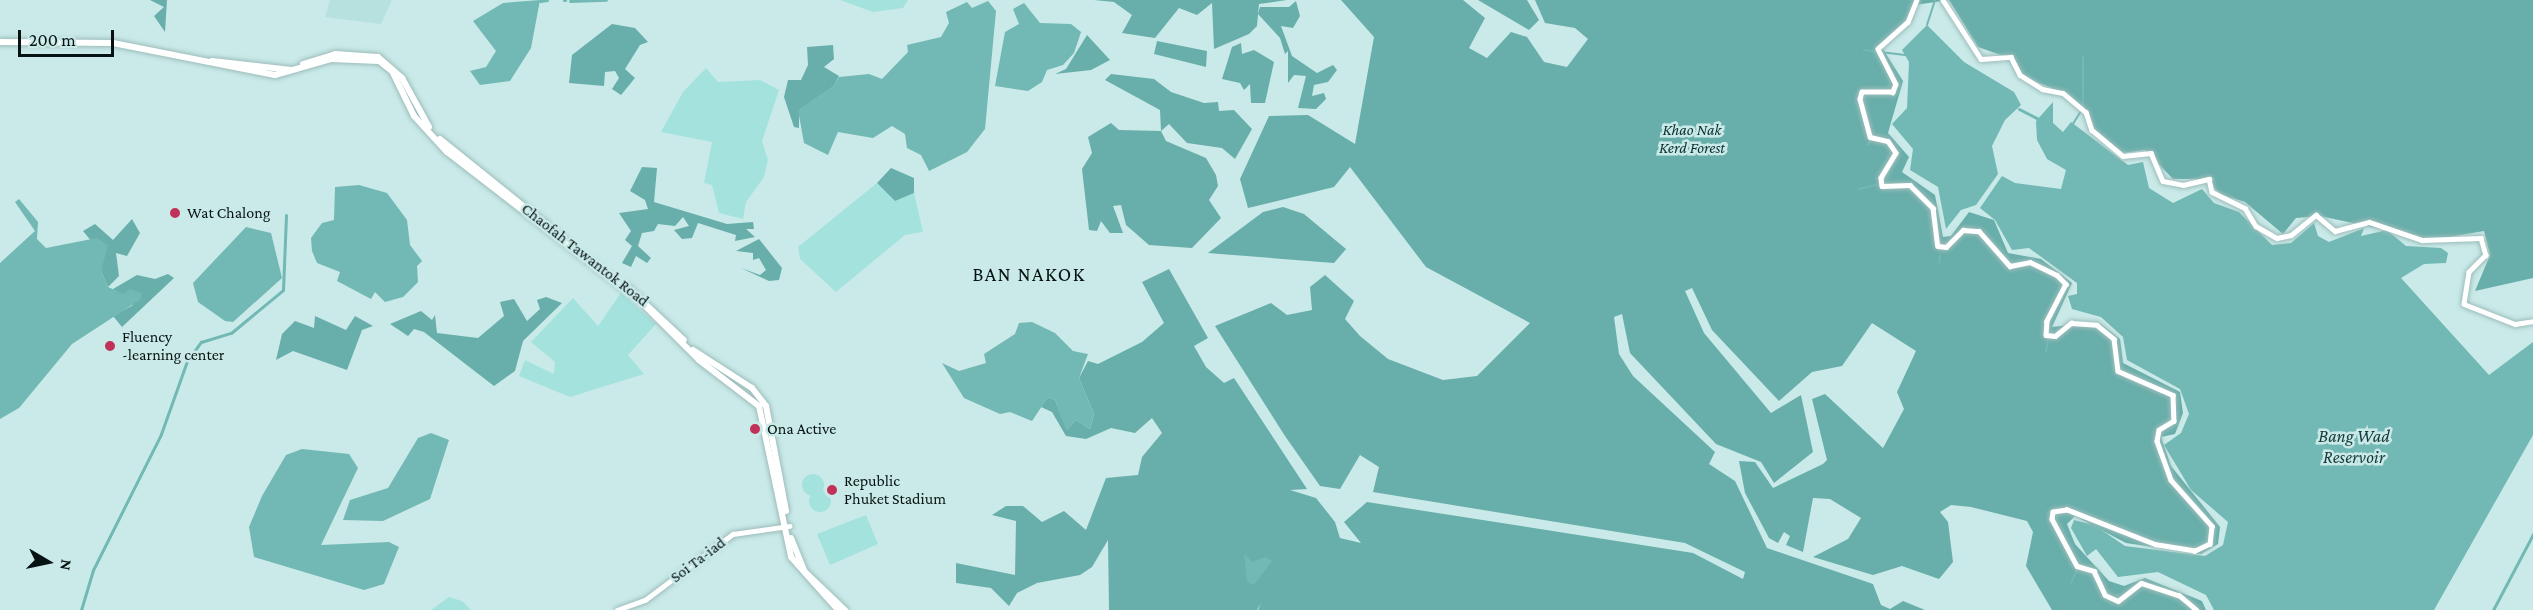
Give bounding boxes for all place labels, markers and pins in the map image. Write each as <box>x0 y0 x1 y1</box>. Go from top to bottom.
place label: Wat Chalong <box>187 203 271 223</box>
marker: Wat Chalong <box>168 206 182 220</box>
place label: Fluency -learning center <box>122 327 224 365</box>
marker: Fluency -learning center <box>103 339 117 353</box>
place label: Ona Active <box>767 419 836 439</box>
marker: Ona Active <box>748 422 762 436</box>
place label: Republic Phuket Stadium <box>844 471 946 509</box>
marker: Republic Phuket Stadium <box>825 483 839 497</box>

